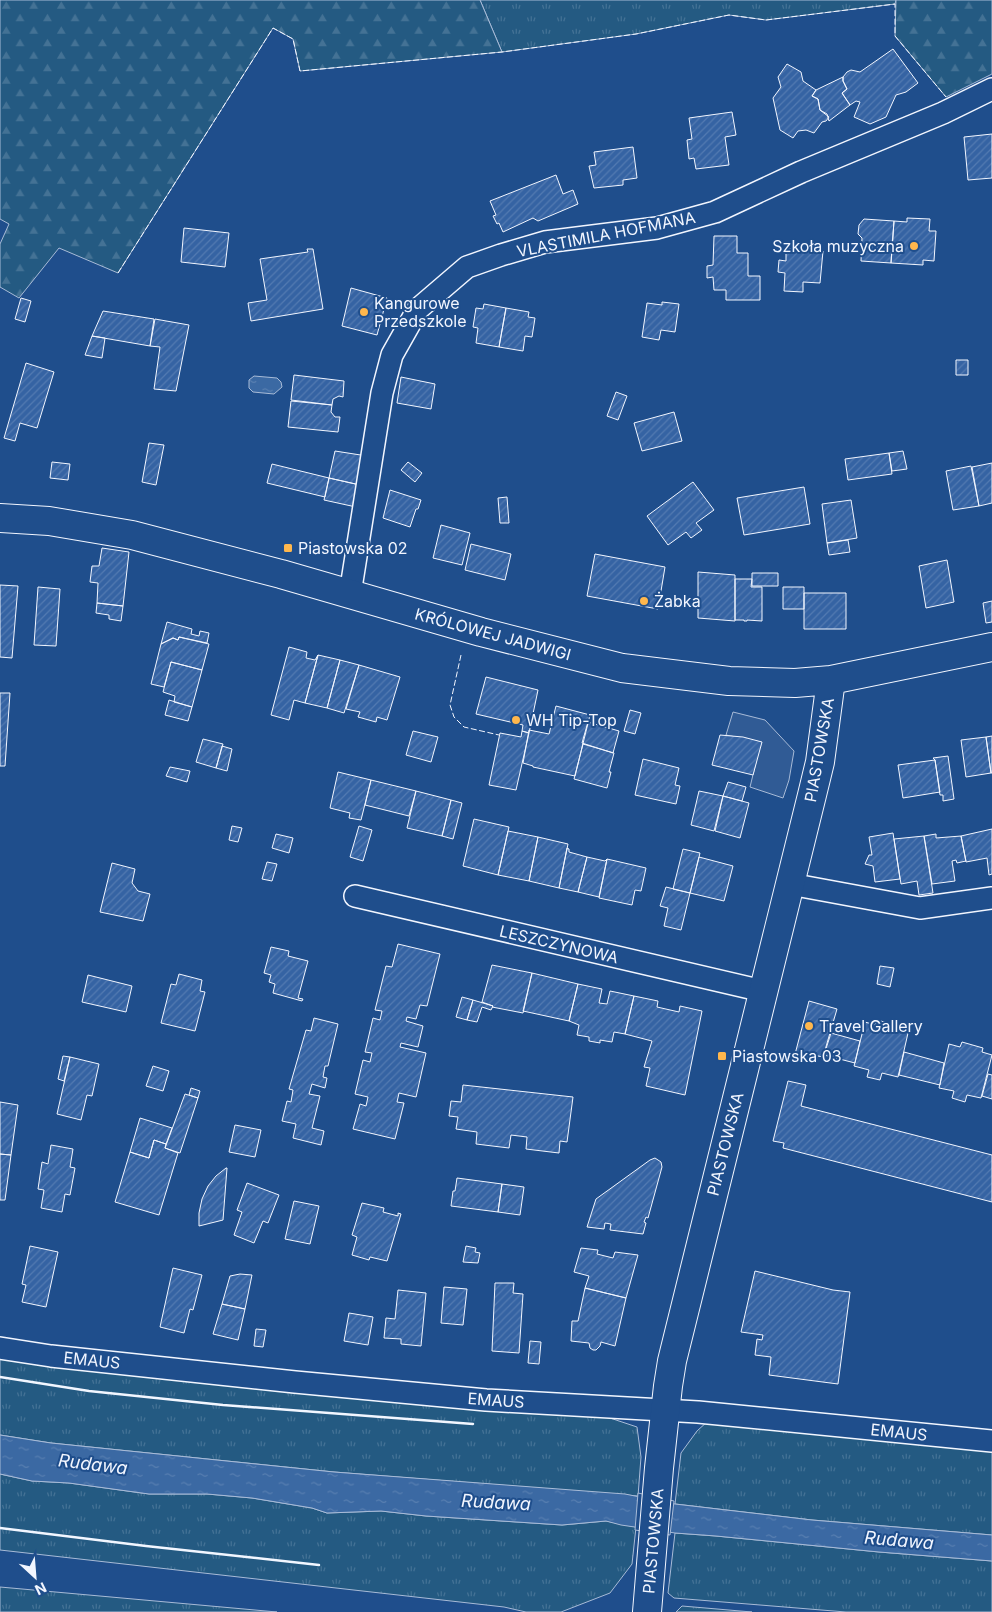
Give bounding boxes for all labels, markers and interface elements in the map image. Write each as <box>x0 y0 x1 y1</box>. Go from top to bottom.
street label: VLASTIMILA HOFMANA <box>515 207 697 261</box>
place label: Szkoła muzyczna <box>772 236 904 256</box>
marker: Szkoła muzyczna <box>908 240 920 252</box>
place label: Kangurowe Przedszkole <box>374 293 466 331</box>
marker: Kangurowe Przedszkole <box>358 306 370 318</box>
place label: Piastowska 02 <box>298 538 408 558</box>
marker: Piastowska 02 <box>282 542 294 554</box>
place label: Żabka <box>654 591 701 611</box>
marker: Żabka <box>638 595 650 607</box>
street label: KRÓLOWEJ JADWIGI <box>413 604 573 664</box>
street label: PIASTOWSKA <box>800 696 838 804</box>
place label: WH Tip-Top <box>526 710 617 730</box>
marker: WH Tip-Top <box>510 714 522 726</box>
street label: LESZCZYNOWA <box>498 921 620 967</box>
place label: Travel Gallery <box>819 1016 923 1036</box>
marker: Travel Gallery <box>803 1020 815 1032</box>
place label: Piastowska 03 <box>732 1046 842 1066</box>
marker: Piastowska 03 <box>716 1050 728 1062</box>
street label: PIASTOWSKA <box>703 1090 747 1198</box>
street label: EMAUS <box>63 1347 121 1373</box>
street label: EMAUS <box>467 1388 525 1412</box>
street label: EMAUS <box>870 1419 928 1445</box>
water label: Rudawa <box>57 1449 129 1479</box>
street label: PIASTOWSKA <box>638 1487 668 1595</box>
water label: Rudawa <box>461 1490 531 1514</box>
water label: Rudawa <box>863 1526 935 1554</box>
north arrow <box>10 1552 60 1602</box>
text: N <box>32 1579 49 1599</box>

